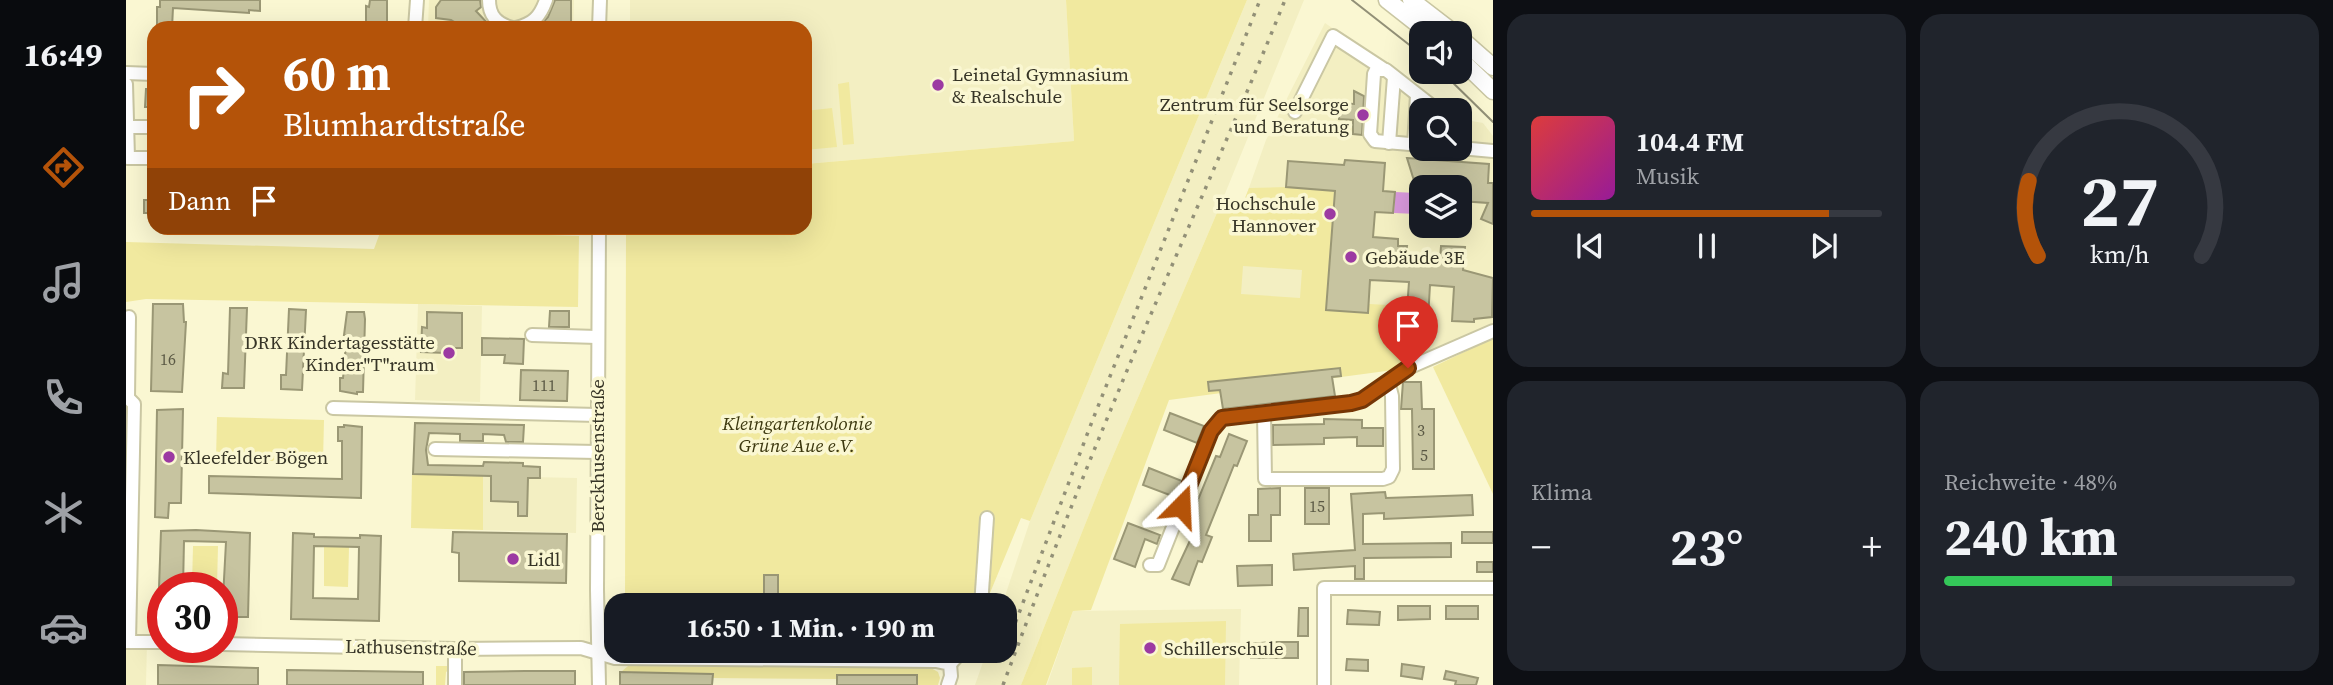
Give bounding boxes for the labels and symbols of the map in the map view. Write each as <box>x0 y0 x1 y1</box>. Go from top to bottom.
place label: Leinetal Gymnasium & Realschule <box>952 61 1129 109</box>
marker: Leinetal Gymnasium & Realschule <box>930 77 946 93</box>
place label: Zentrum für Seelsorge und Beratung <box>1160 91 1349 139</box>
marker: Zentrum für Seelsorge und Beratung <box>1355 107 1371 123</box>
place label: Hochschule Hannover <box>1215 190 1316 238</box>
marker: Hochschule Hannover <box>1322 206 1338 222</box>
place label: Gebäude 3E <box>1365 244 1465 270</box>
marker: Gebäude 3E <box>1343 249 1359 265</box>
pin <box>1378 296 1438 368</box>
place label: DRK Kindertagesstätte Kinder"T"raum <box>244 329 435 377</box>
marker: DRK Kindertagesstätte Kinder"T"raum <box>441 345 457 361</box>
house number: 16 <box>160 348 176 370</box>
house number: 111 <box>532 374 556 396</box>
street label: Berckhusenstraße <box>584 379 610 533</box>
park label: Kleingartenkolonie Grüne Aue e.V. <box>721 410 872 458</box>
house number: 3 <box>1417 419 1425 441</box>
place label: Kleefelder Bögen <box>183 444 328 470</box>
house number: 5 <box>1420 444 1428 466</box>
marker: Kleefelder Bögen <box>161 449 177 465</box>
position arrow <box>1144 469 1218 543</box>
house number: 15 <box>1309 495 1325 517</box>
place label: Lidl <box>527 546 561 572</box>
marker: Lidl <box>505 551 521 567</box>
speed limit sign: 30 <box>147 572 238 663</box>
street label: Lathusenstraße <box>345 633 477 661</box>
place label: Schillerschule <box>1164 635 1284 661</box>
marker: Schillerschule <box>1142 640 1158 656</box>

